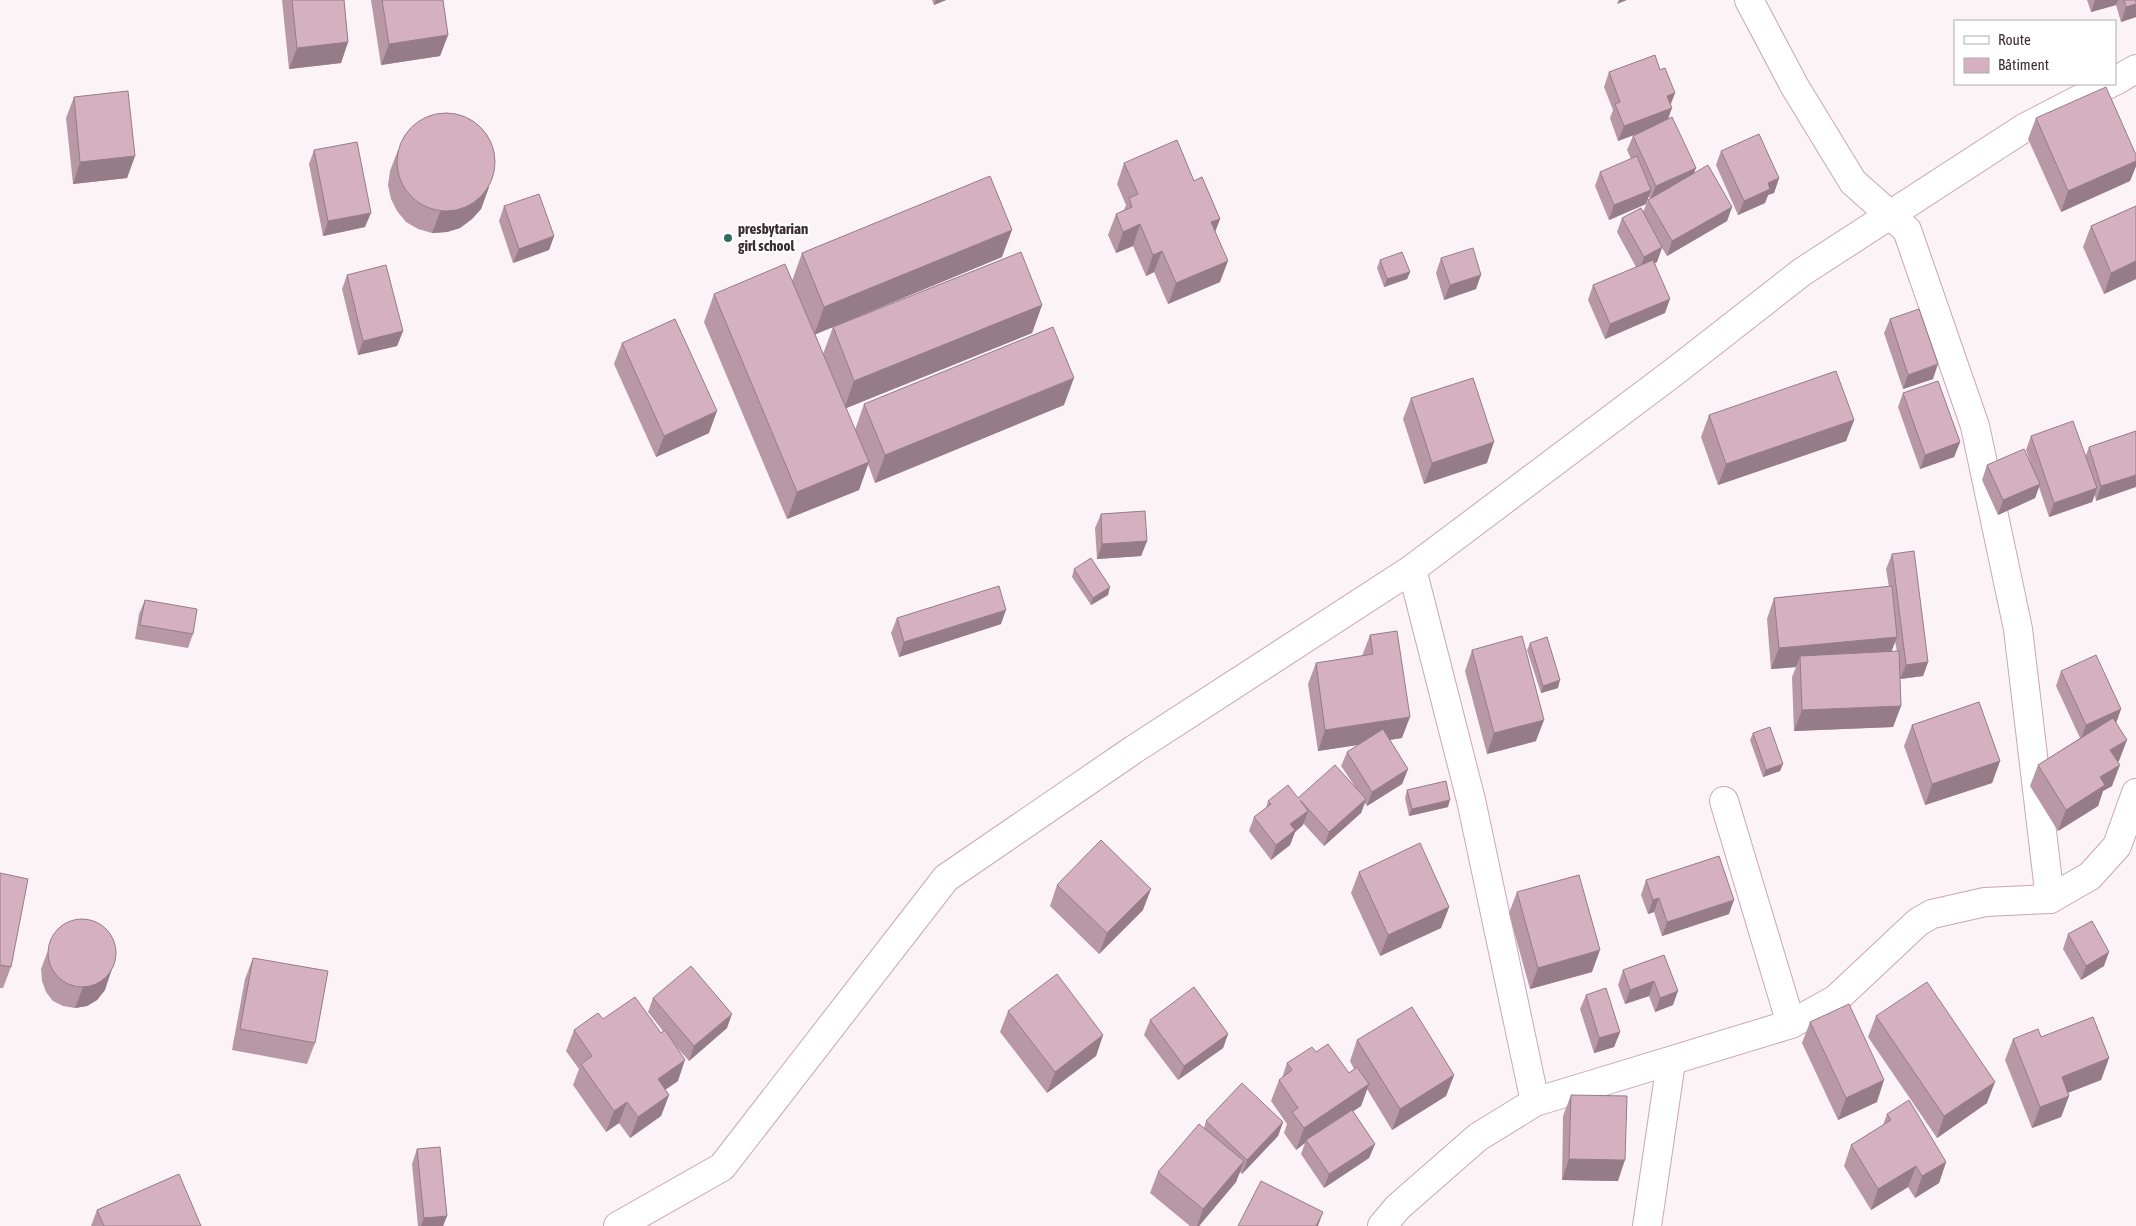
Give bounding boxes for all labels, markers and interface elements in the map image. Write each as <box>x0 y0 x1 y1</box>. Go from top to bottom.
legend <box>1954 20 2116 85</box>
text: Route <box>1998 31 2031 48</box>
text: Bâtiment <box>1998 56 2049 73</box>
place label: presbytarian girl school <box>738 220 808 254</box>
marker: presbytarian girl school <box>722 232 734 244</box>

